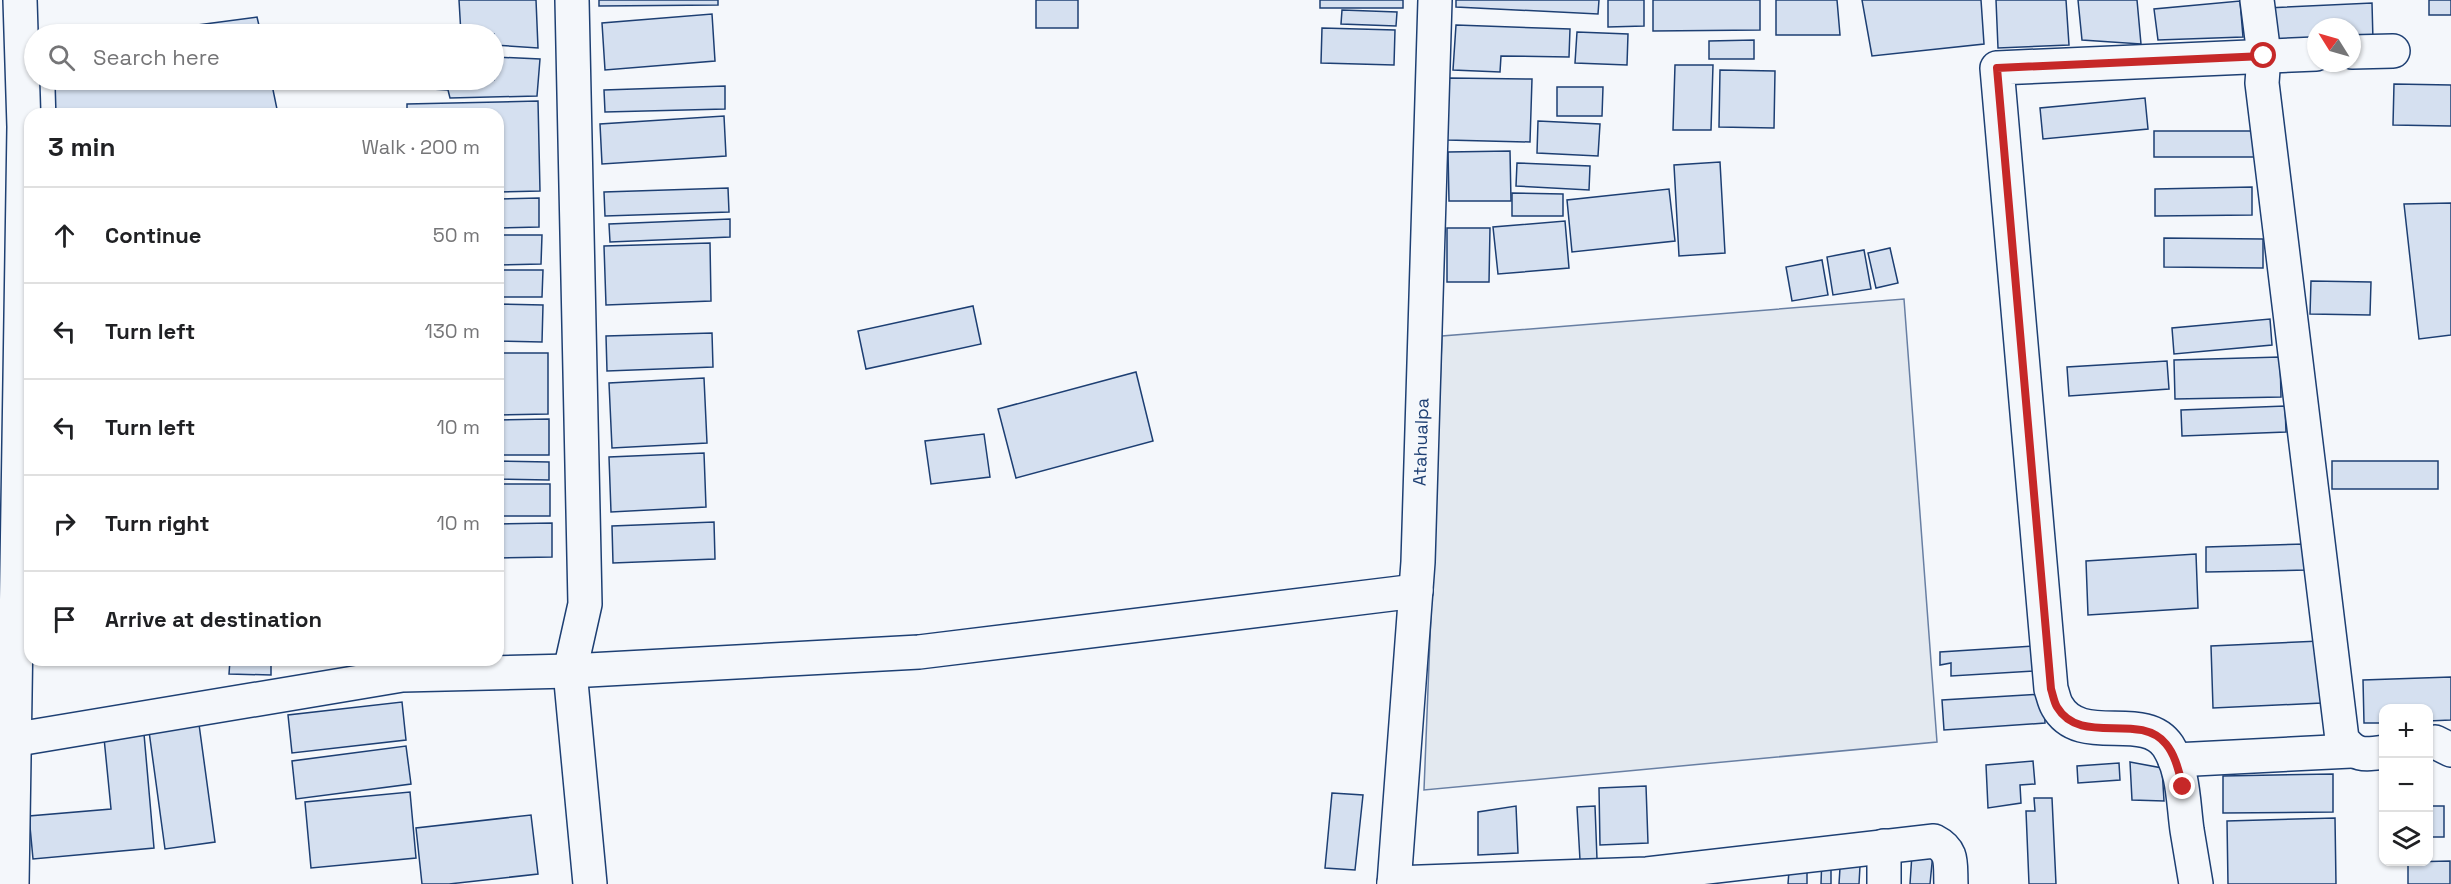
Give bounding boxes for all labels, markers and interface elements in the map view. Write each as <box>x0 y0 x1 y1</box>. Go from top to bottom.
north arrow <box>2307 18 2361 72</box>
search box <box>24 24 504 90</box>
icon: search <box>45 41 78 74</box>
route start <box>2250 42 2276 68</box>
text: Search here <box>93 43 220 71</box>
text: 3 min <box>48 130 116 164</box>
text: Walk · 200 m <box>361 134 480 160</box>
icon: ahead <box>48 219 81 252</box>
text: Continue <box>105 221 201 249</box>
text: 50 m <box>433 222 480 248</box>
icon: left <box>48 315 81 348</box>
text: Turn left <box>105 317 195 345</box>
text: 130 m <box>424 318 480 344</box>
street label: Atahualpa <box>1407 398 1434 486</box>
icon: left <box>48 411 81 444</box>
text: Turn left <box>105 413 195 441</box>
text: 10 m <box>436 414 480 440</box>
icon: right <box>48 507 81 540</box>
text: Turn right <box>105 509 210 537</box>
text: 10 m <box>436 510 480 536</box>
icon: arrive <box>48 603 81 636</box>
text: Arrive at destination <box>105 605 322 633</box>
map controls <box>2379 704 2433 866</box>
button: + <box>2379 704 2433 758</box>
button: − <box>2379 758 2433 812</box>
route end <box>2169 773 2195 799</box>
button: layers <box>2379 812 2433 866</box>

